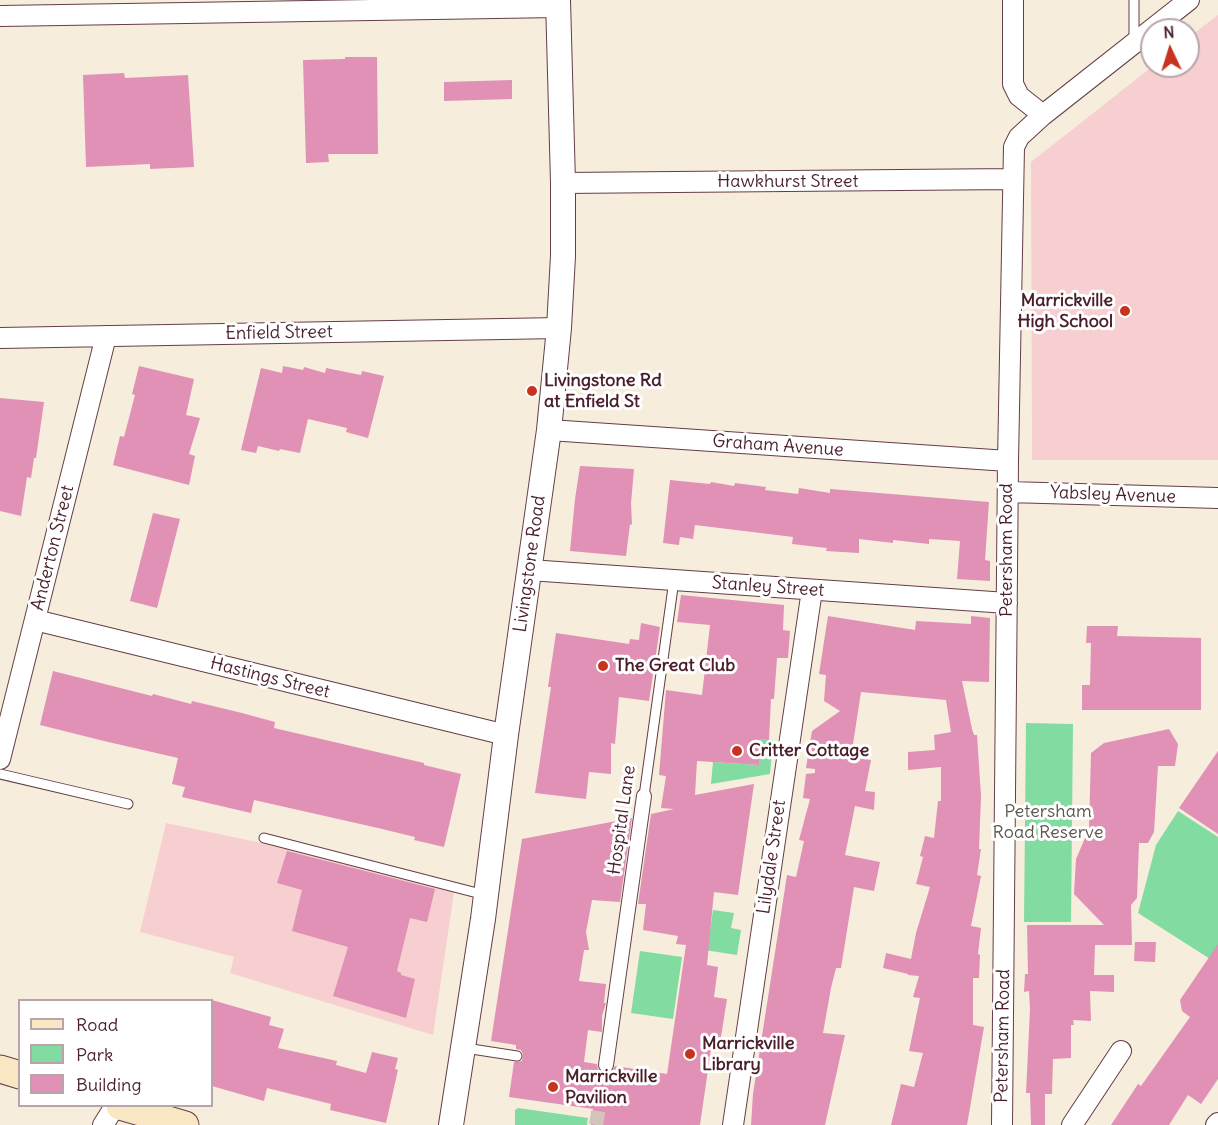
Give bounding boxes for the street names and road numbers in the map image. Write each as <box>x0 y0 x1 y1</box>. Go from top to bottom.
street label: Hawkhurst Street <box>717 171 859 193</box>
street label: Enfield Street <box>225 321 333 345</box>
street label: Graham Avenue <box>712 431 844 461</box>
street label: Yabsley Avenue <box>1050 482 1176 508</box>
street label: Anderton Street <box>27 483 79 613</box>
street label: Petersham Road <box>996 483 1018 617</box>
street label: Livingstone Road <box>510 494 550 634</box>
street label: Stanley Street <box>711 572 825 602</box>
street label: Hastings Street <box>208 653 332 703</box>
street label: Hospital Lane <box>604 764 640 876</box>
street label: Lilydale Street <box>753 799 791 915</box>
street label: Petersham Road <box>991 969 1015 1103</box>

